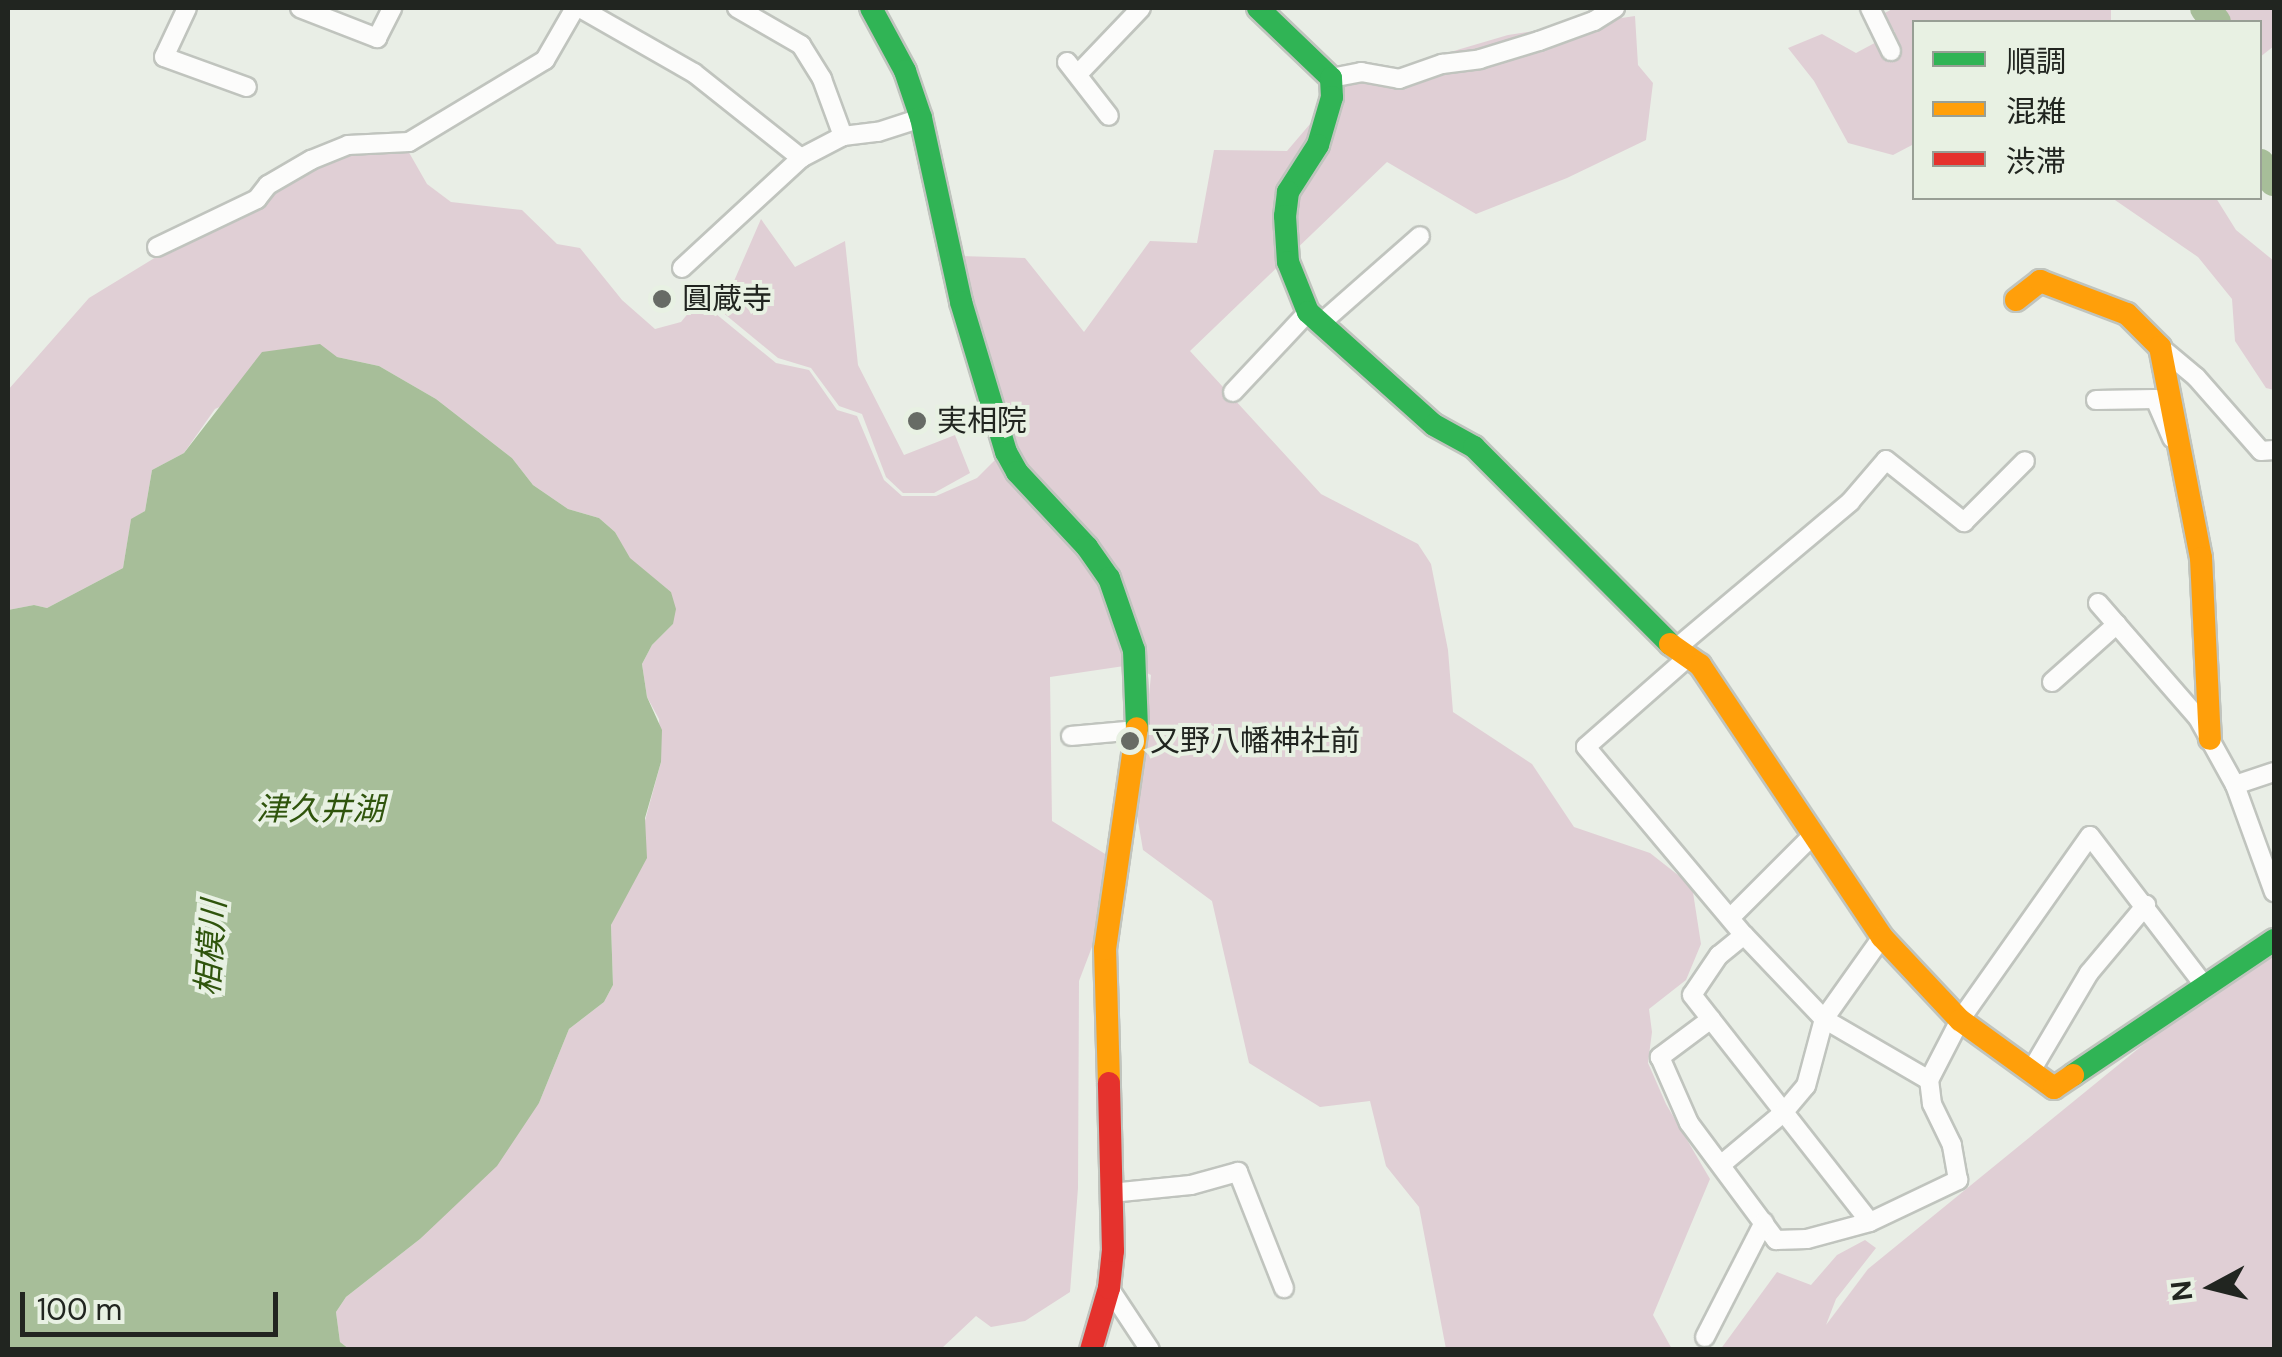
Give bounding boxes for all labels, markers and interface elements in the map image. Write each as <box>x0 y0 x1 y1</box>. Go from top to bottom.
legend <box>1912 20 2262 200</box>
text: 順調 <box>2006 42 2066 81</box>
text: 混雑 <box>2006 92 2066 131</box>
text: 渋滞 <box>2006 142 2066 181</box>
place label: 圓蔵寺 <box>682 281 772 317</box>
marker: 圓蔵寺 <box>651 288 673 310</box>
place label: 実相院 <box>937 403 1027 439</box>
marker: 実相院 <box>906 410 928 432</box>
place label: 又野八幡神社前 <box>1150 723 1360 759</box>
marker: 又野八幡神社前 <box>1119 730 1141 752</box>
water label: 津久井湖 <box>256 790 384 828</box>
water label: 相模川 <box>188 899 234 997</box>
north arrow <box>2162 1237 2262 1337</box>
scale bar <box>25 1272 282 1334</box>
text: N <box>2162 1278 2201 1303</box>
text: 100 m <box>37 1290 122 1329</box>

